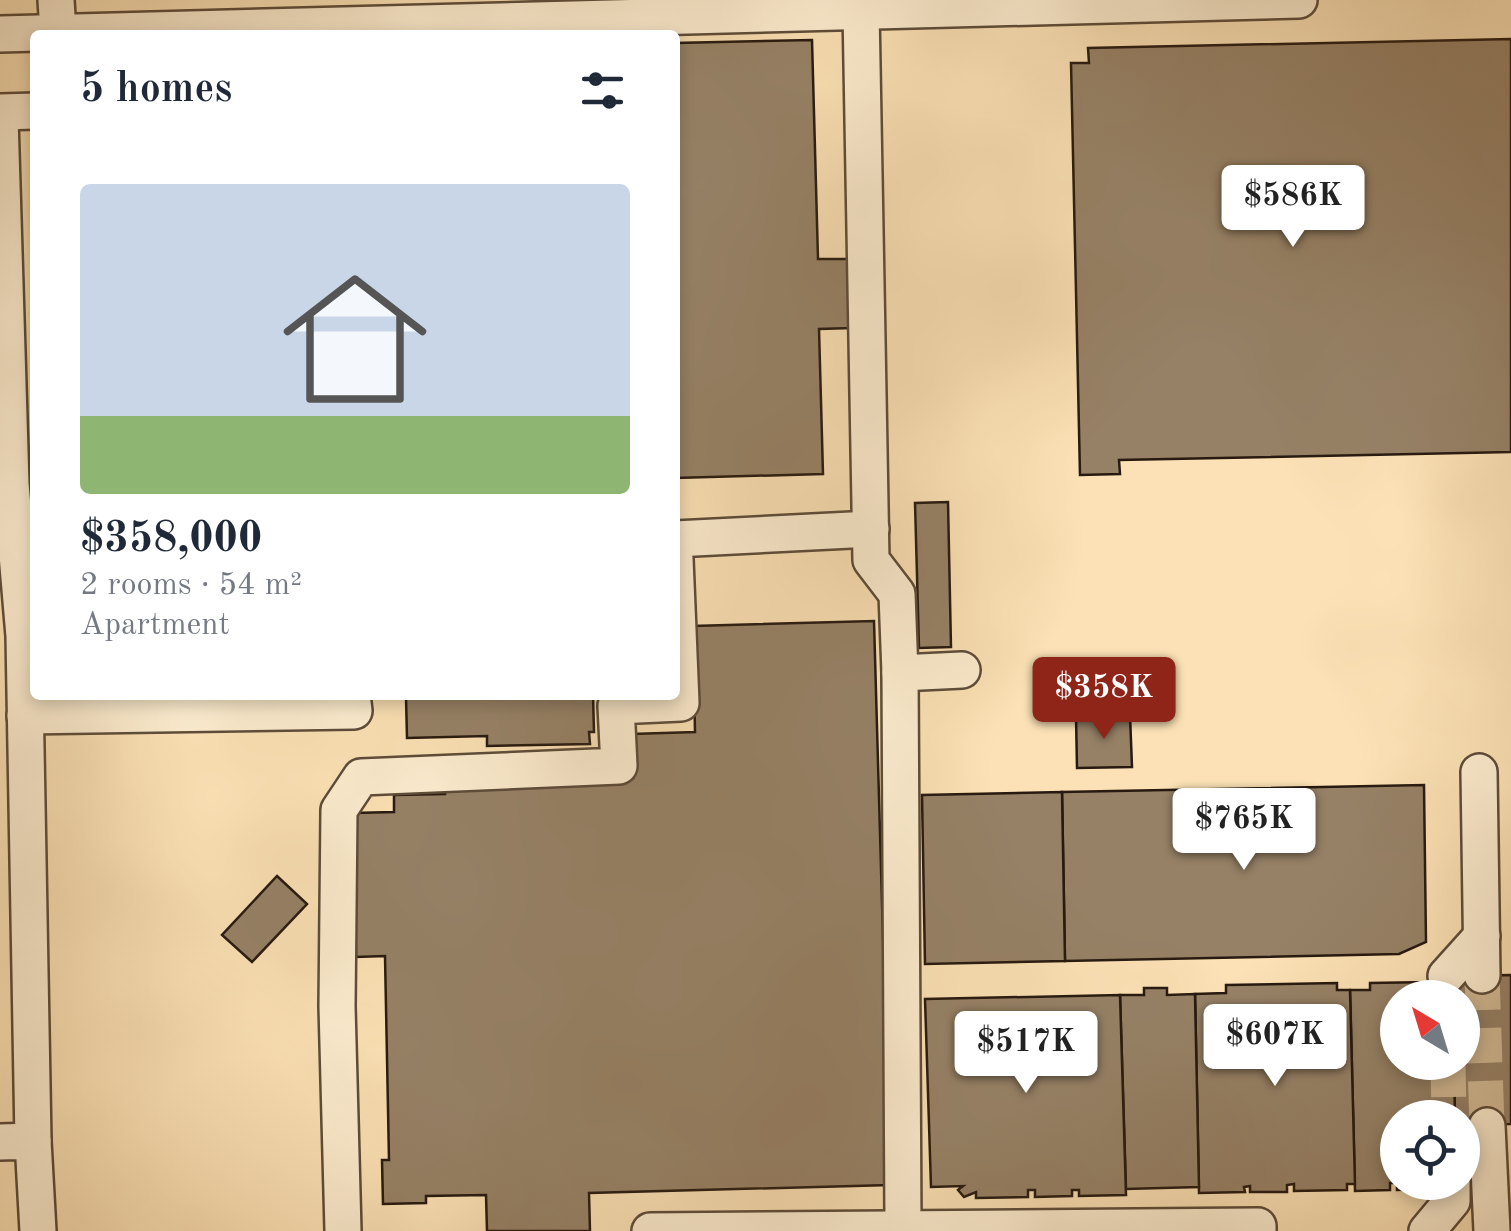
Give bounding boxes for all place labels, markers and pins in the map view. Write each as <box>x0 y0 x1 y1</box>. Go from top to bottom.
pin: $586K <box>1223 165 1363 250</box>
pin: $358K <box>1034 657 1174 742</box>
pin: $765K <box>1174 788 1314 873</box>
pin: $607K <box>1205 1004 1345 1089</box>
pin: $517K <box>956 1011 1096 1096</box>

